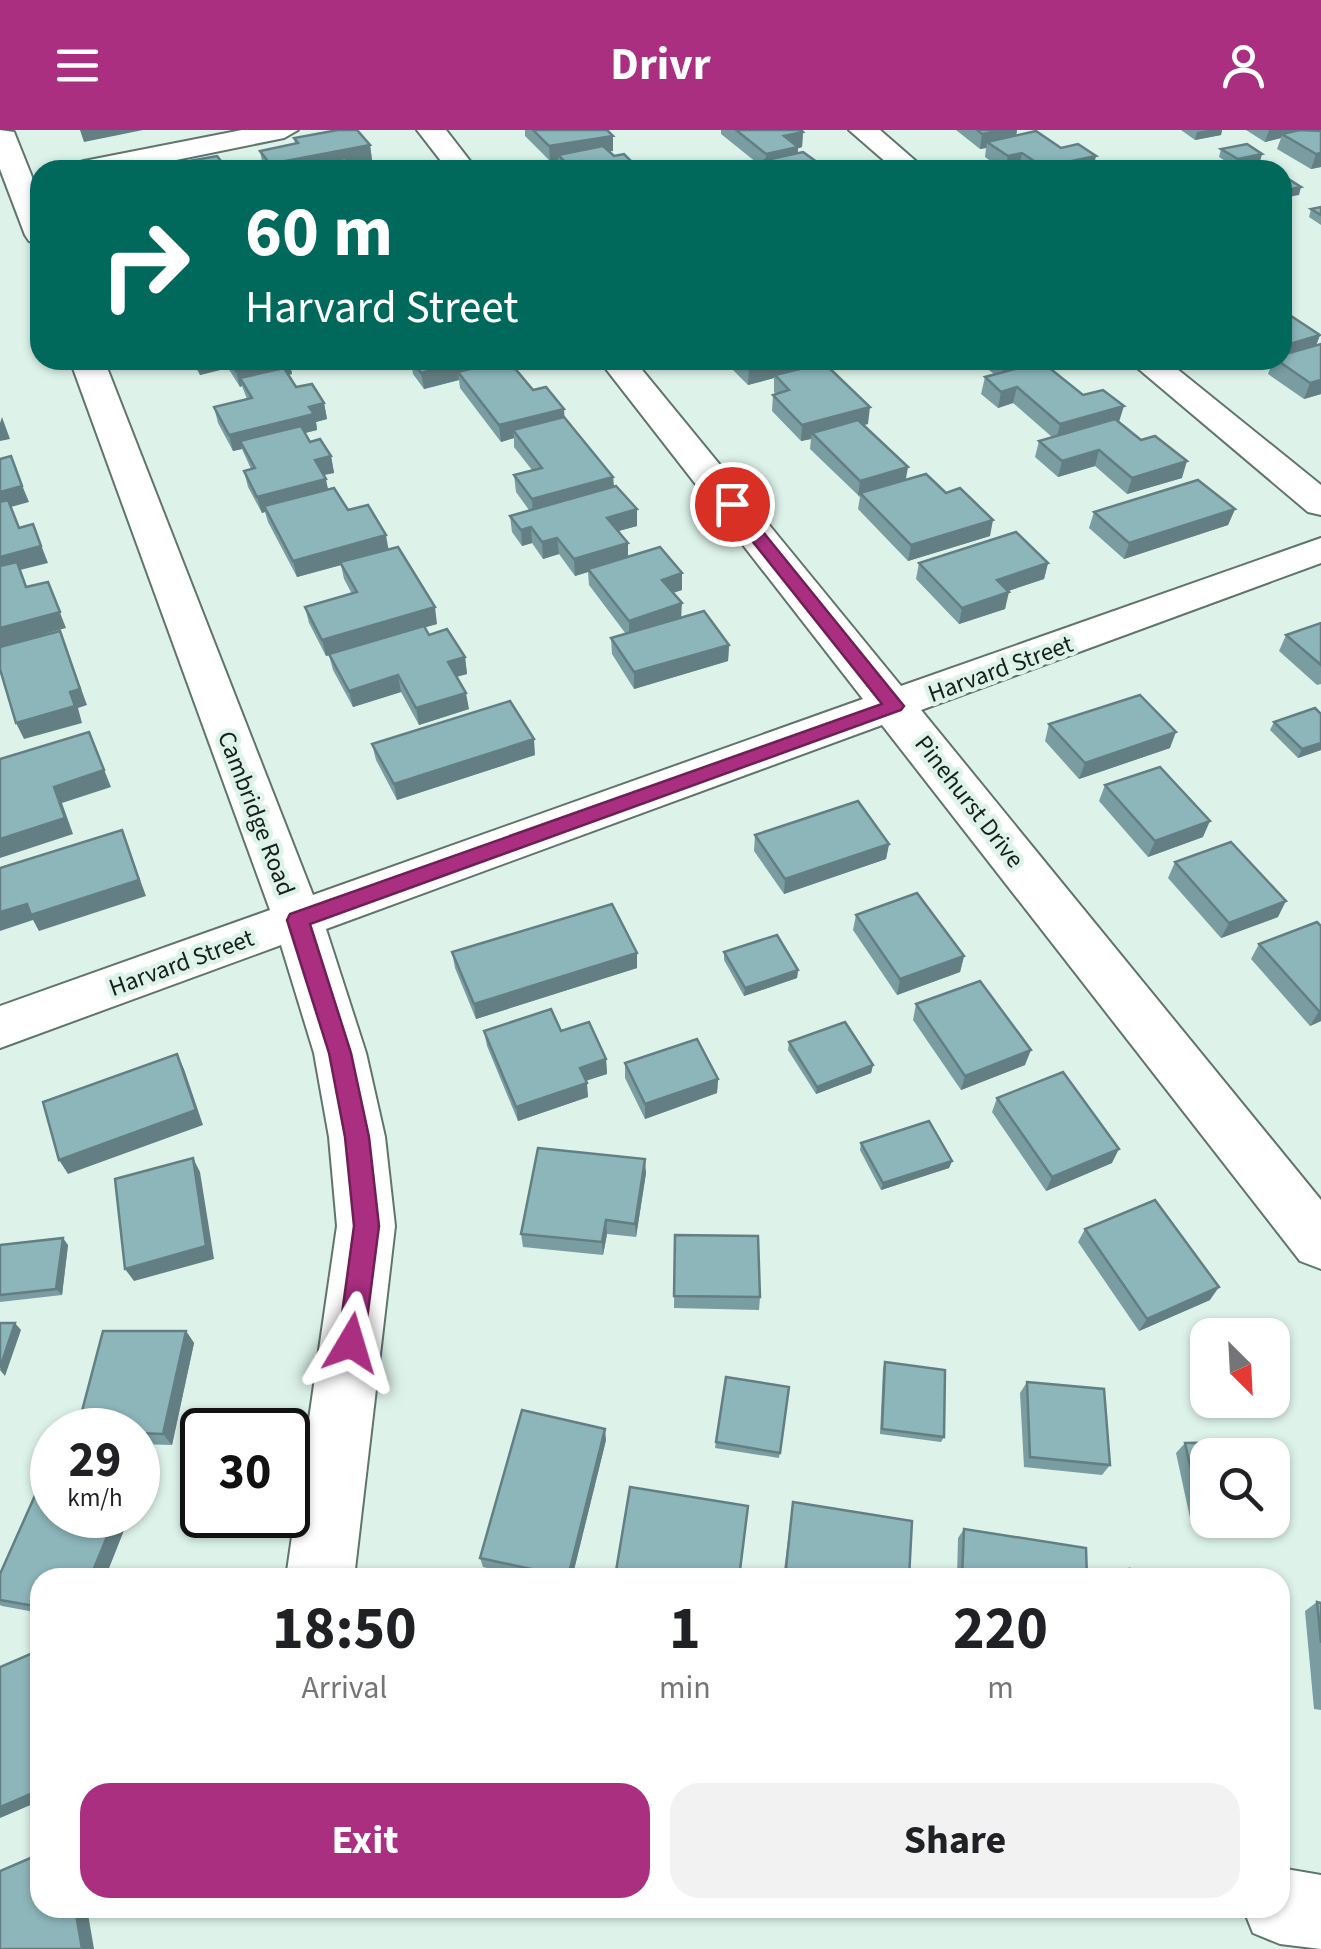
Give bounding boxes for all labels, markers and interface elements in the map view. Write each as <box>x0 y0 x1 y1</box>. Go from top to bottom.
text: Drivr <box>610 33 711 97</box>
icon: menu <box>50 38 105 93</box>
icon: person <box>1216 38 1271 93</box>
text: 60 m <box>245 183 393 283</box>
icon: right <box>80 200 210 330</box>
text: Harvard Street <box>245 276 518 340</box>
pin <box>690 462 775 547</box>
icon: arrive <box>705 477 760 532</box>
street label: Harvard Street <box>923 626 1078 712</box>
street label: Cambridge Road <box>208 726 304 901</box>
street label: Pinehurst Drive <box>906 728 1033 876</box>
street label: Harvard Street <box>104 920 259 1006</box>
position arrow <box>299 1291 403 1395</box>
north arrow <box>1190 1318 1290 1418</box>
map controls <box>1190 1318 1290 1538</box>
speed limit sign: 30 <box>180 1408 310 1538</box>
text: 29 <box>69 1425 121 1496</box>
button: search <box>1190 1438 1290 1538</box>
text: km/h <box>67 1480 123 1516</box>
text: 18:50 <box>272 1587 417 1672</box>
text: 1 <box>669 1587 701 1672</box>
text: 220 <box>953 1587 1048 1672</box>
text: Arrival <box>301 1665 387 1711</box>
text: min <box>659 1665 711 1711</box>
text: m <box>987 1665 1014 1711</box>
button: Exit <box>80 1783 650 1898</box>
button: Share <box>670 1783 1240 1898</box>

